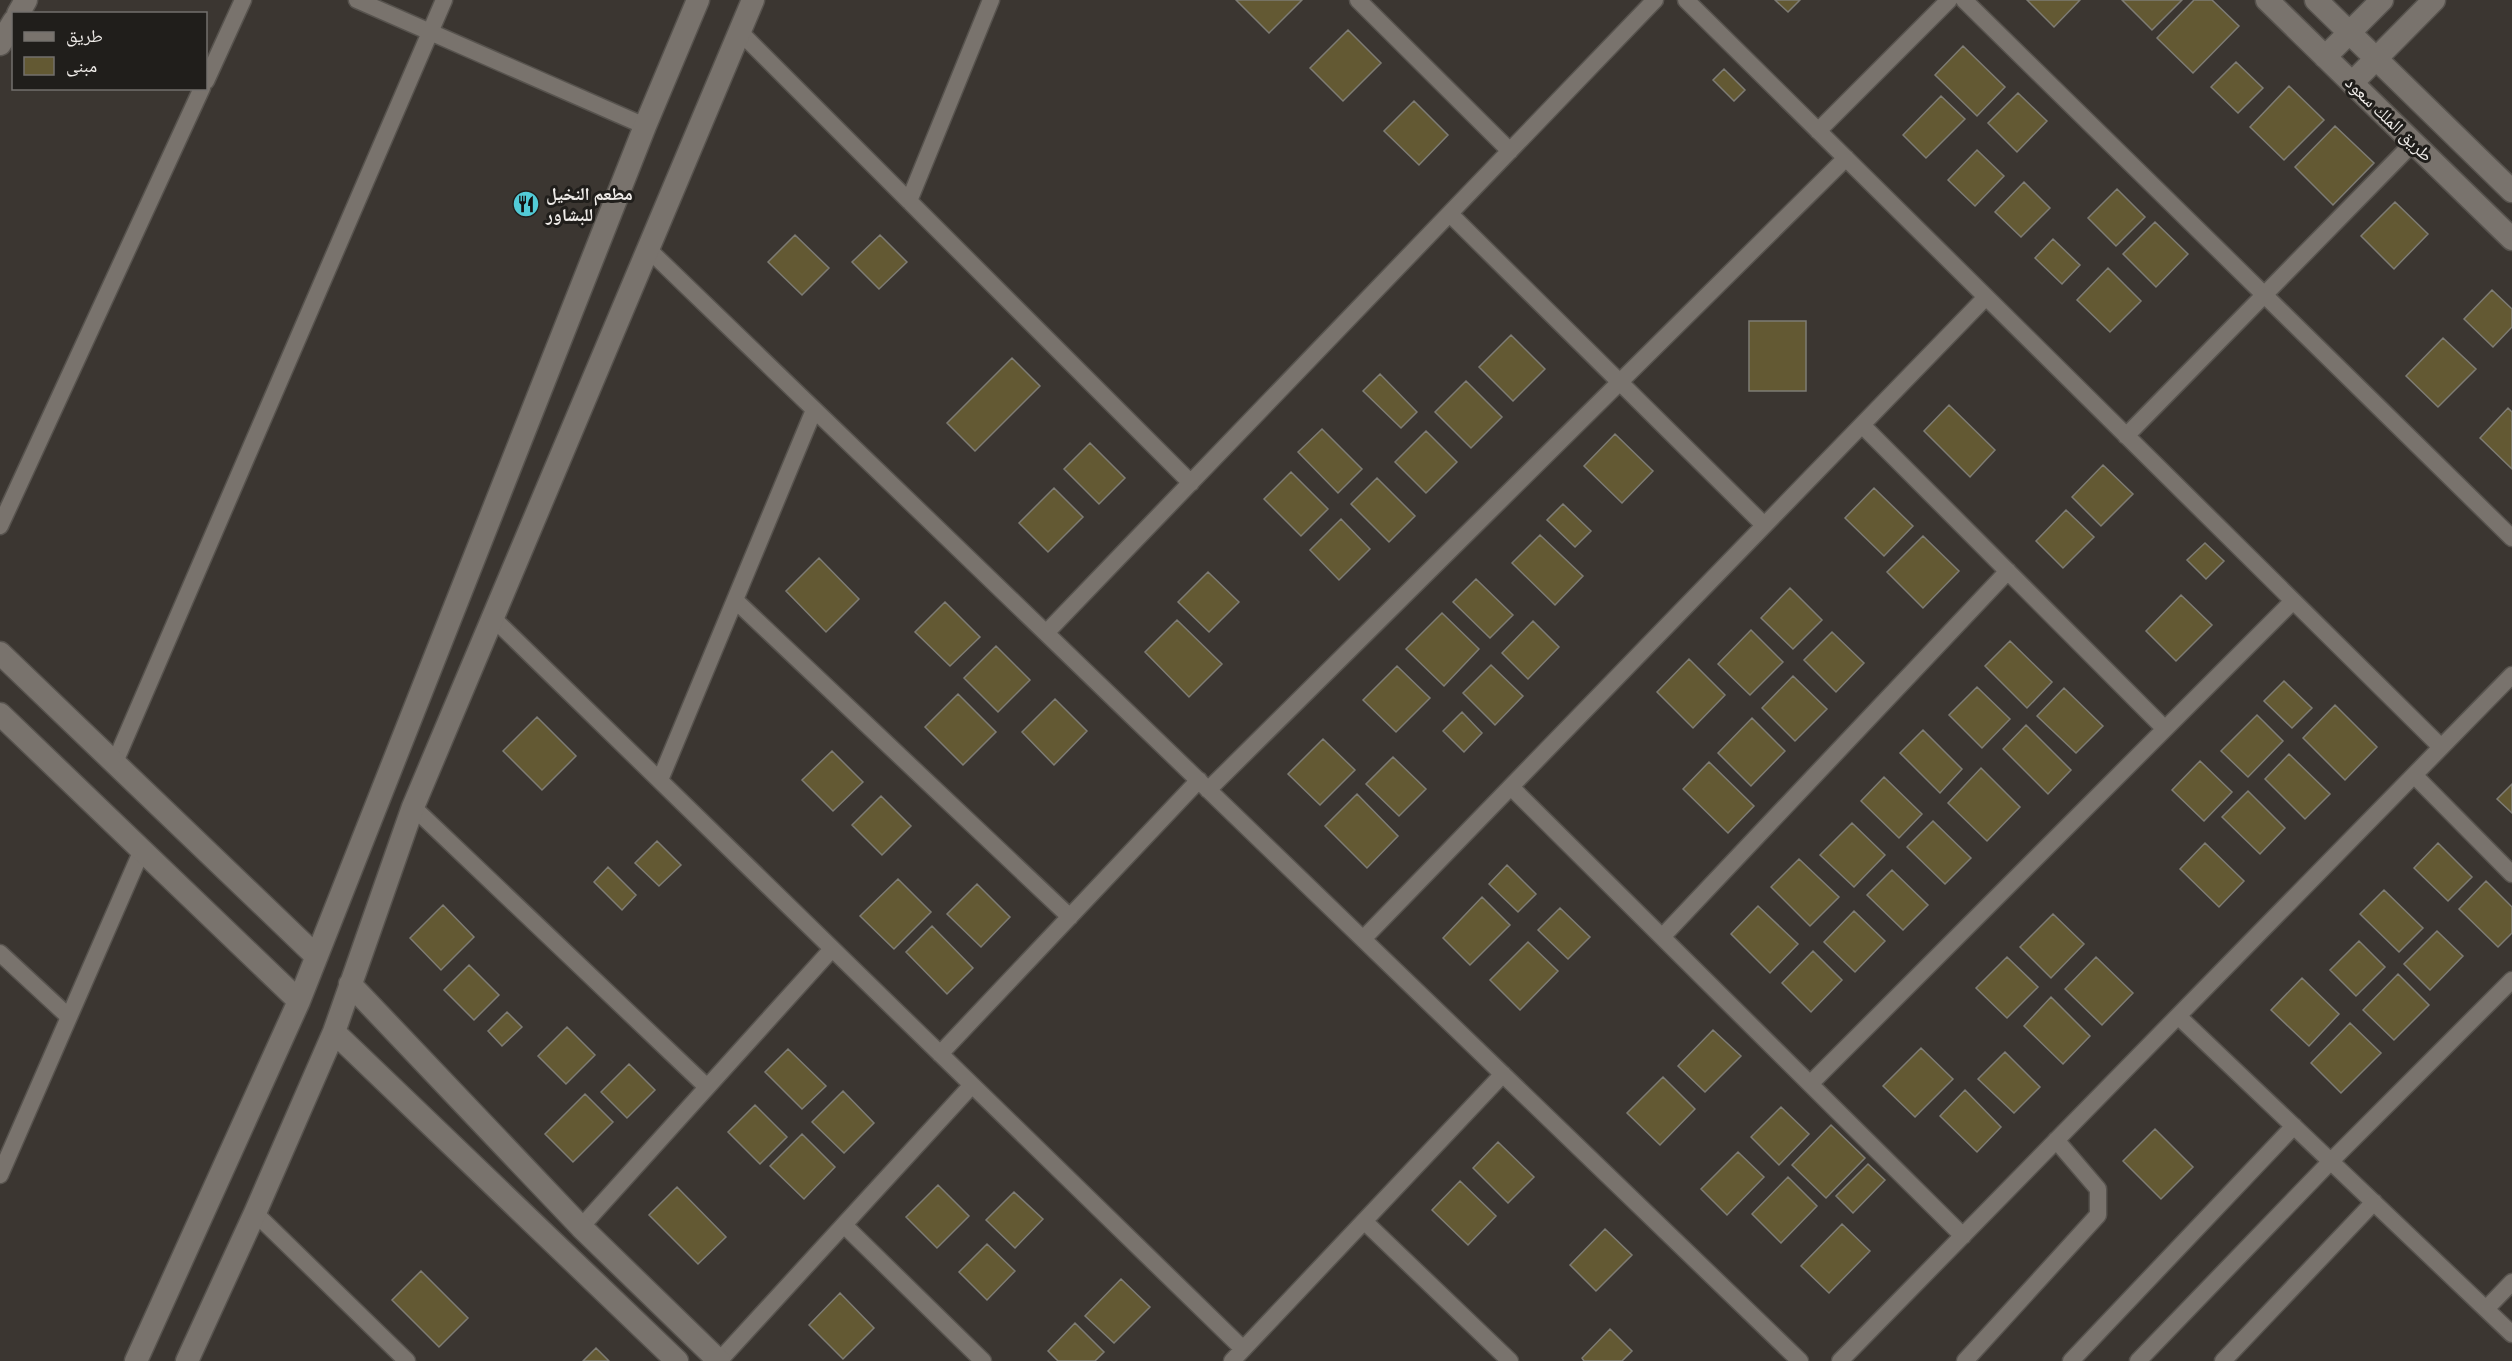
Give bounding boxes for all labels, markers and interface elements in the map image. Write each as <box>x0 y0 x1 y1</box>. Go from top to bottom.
legend <box>12 12 207 90</box>
text: طريق <box>66 24 103 47</box>
text: مبنى <box>66 54 97 77</box>
street label: طريق الملك سعود <box>2341 71 2438 166</box>
place label: مطعم النخيل للبشاور <box>545 182 633 226</box>
restaurant icon: مطعم النخيل للبشاور <box>511 189 541 219</box>

